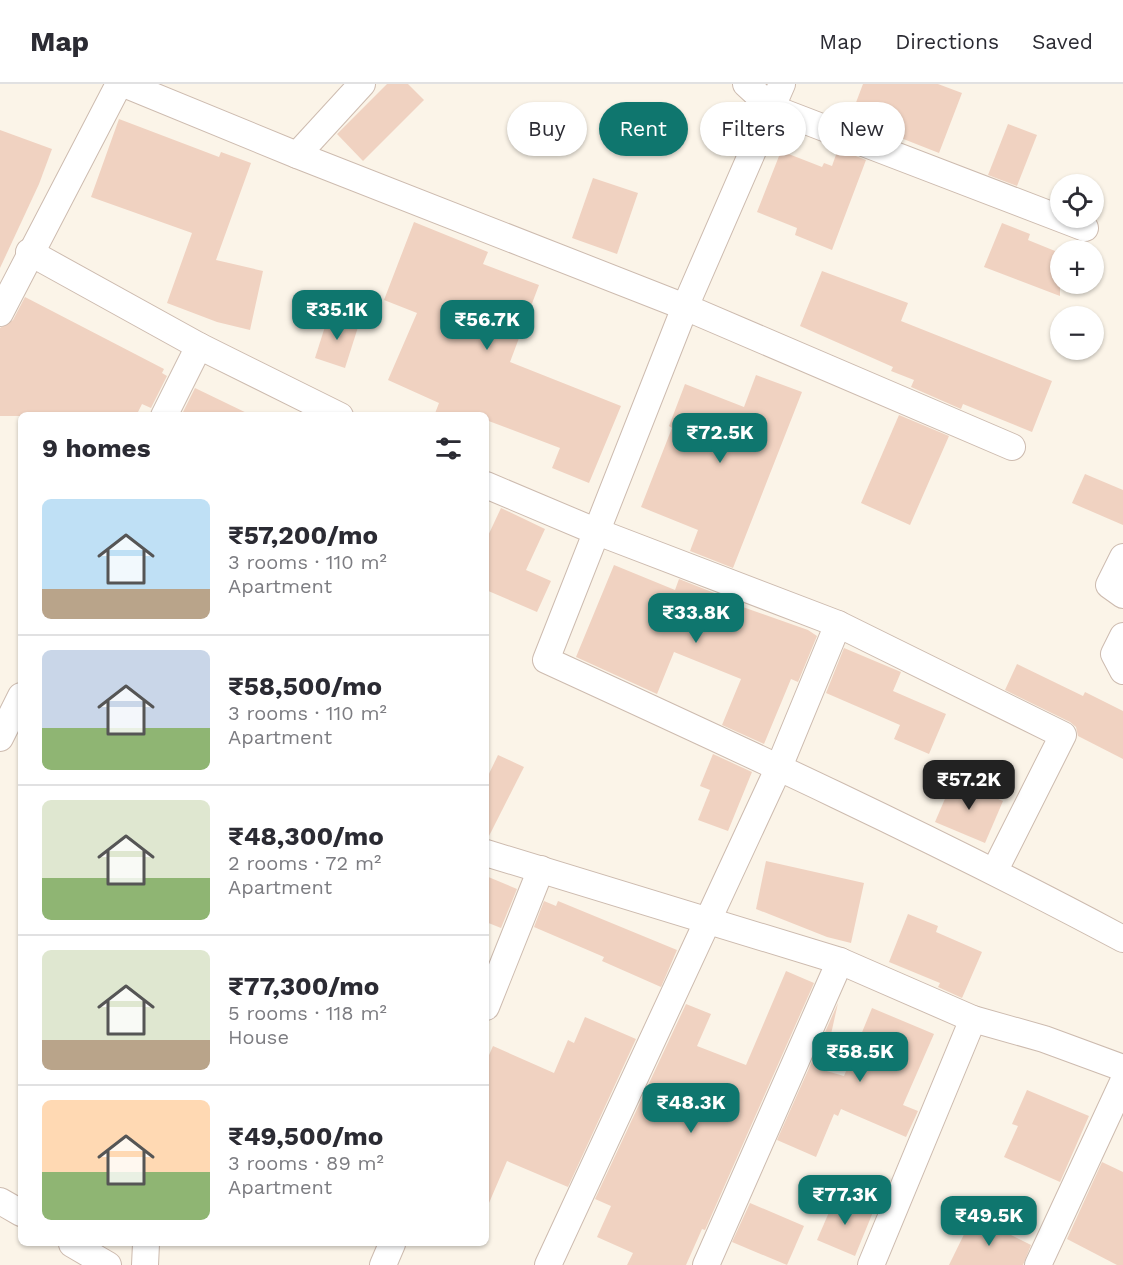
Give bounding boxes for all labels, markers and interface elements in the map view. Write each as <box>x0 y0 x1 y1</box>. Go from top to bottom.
text: Map <box>30 25 89 58</box>
text: Map <box>819 29 862 54</box>
text: Directions <box>895 29 999 54</box>
text: Saved <box>1032 29 1093 54</box>
chip: Buy <box>507 102 587 156</box>
chip: Rent <box>599 102 688 156</box>
chip: Filters <box>700 102 806 156</box>
chip: New <box>818 102 905 156</box>
map controls <box>1050 174 1104 360</box>
button: locate <box>1050 174 1104 228</box>
button: + <box>1050 240 1104 294</box>
pin: ₹35.1K <box>288 290 386 341</box>
text: ₹35.1K <box>306 297 368 321</box>
pin: ₹56.7K <box>438 300 536 351</box>
button: − <box>1050 306 1104 360</box>
text: ₹56.7K <box>454 307 520 331</box>
pin: ₹72.5K <box>671 413 769 464</box>
text: ₹72.5K <box>686 420 754 444</box>
icon: filters <box>432 432 465 465</box>
text: 9 homes <box>42 433 151 463</box>
text: ₹57,200/mo <box>228 520 378 550</box>
icon: home <box>90 523 162 595</box>
text: 3 rooms · 110 m² <box>228 550 387 574</box>
text: Apartment <box>228 574 332 598</box>
pin: ₹33.8K <box>647 593 745 644</box>
text: ₹33.8K <box>662 600 730 624</box>
text: ₹58,500/mo <box>228 671 382 701</box>
icon: home <box>90 674 162 746</box>
text: 3 rooms · 110 m² <box>228 701 387 725</box>
text: Apartment <box>228 725 332 749</box>
pin: ₹57.2K <box>920 760 1018 811</box>
text: ₹57.2K <box>937 767 1001 791</box>
text: ₹48,300/mo <box>228 821 384 851</box>
icon: home <box>90 824 162 896</box>
text: 2 rooms · 72 m² <box>228 851 381 875</box>
text: Apartment <box>228 875 332 899</box>
text: ₹77,300/mo <box>228 971 379 1001</box>
icon: home <box>90 974 162 1046</box>
text: 5 rooms · 118 m² <box>228 1001 387 1025</box>
text: House <box>228 1025 289 1049</box>
pin: ₹58.5K <box>811 1032 909 1083</box>
text: ₹58.5K <box>826 1039 894 1063</box>
pin: ₹48.3K <box>642 1083 740 1134</box>
text: ₹48.3K <box>657 1090 726 1114</box>
text: ₹49,500/mo <box>228 1121 383 1151</box>
icon: home <box>90 1124 162 1196</box>
text: 3 rooms · 89 m² <box>228 1151 384 1175</box>
text: Apartment <box>228 1175 332 1199</box>
pin: ₹77.3K <box>796 1175 894 1226</box>
text: ₹77.3K <box>812 1182 878 1206</box>
pin: ₹49.5K <box>940 1196 1038 1247</box>
text: ₹49.5K <box>955 1203 1023 1227</box>

